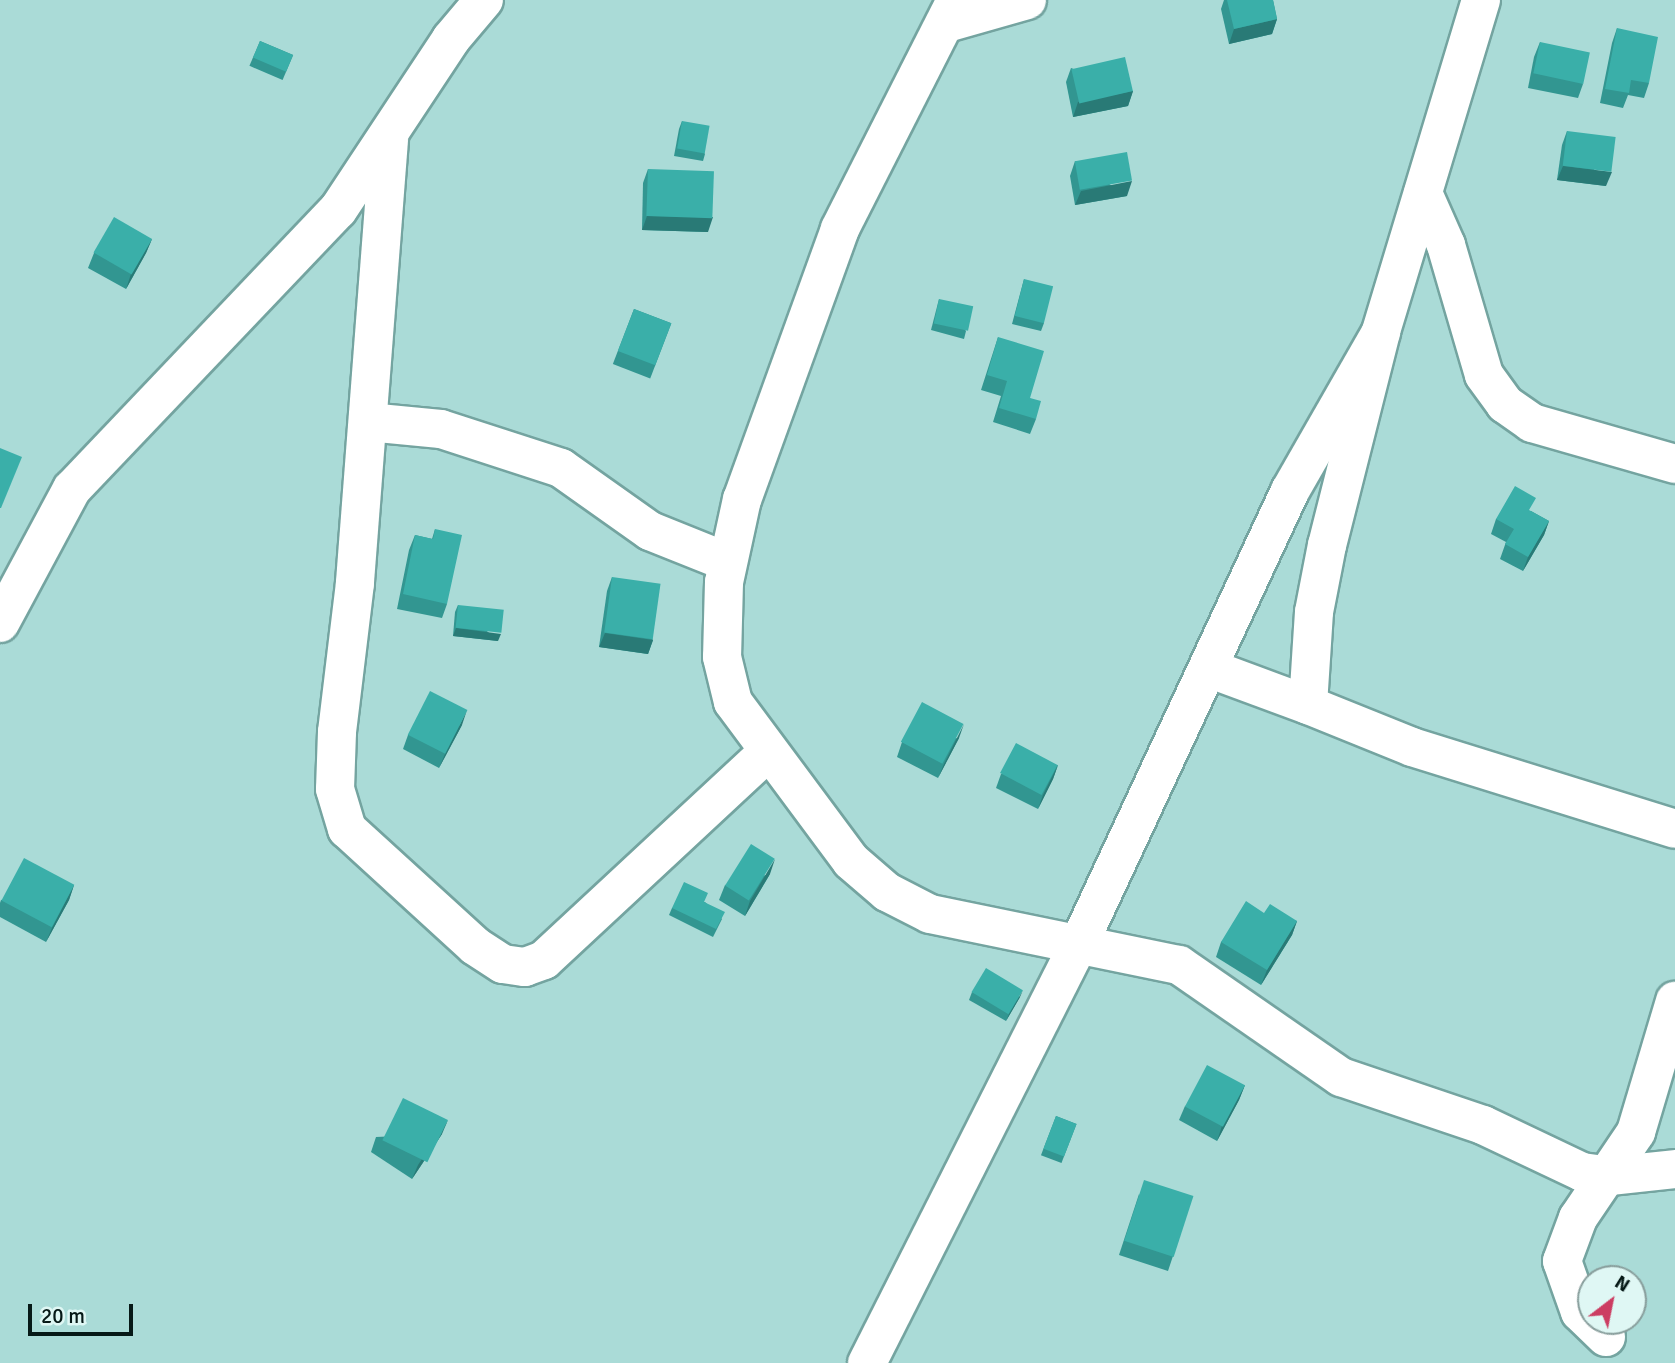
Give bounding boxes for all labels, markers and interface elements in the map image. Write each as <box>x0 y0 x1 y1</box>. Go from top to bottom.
north arrow <box>1577 1265 1647 1335</box>
text: N <box>1610 1270 1634 1298</box>
scale bar <box>32 1290 136 1334</box>
text: 20 m <box>41 1303 85 1329</box>

